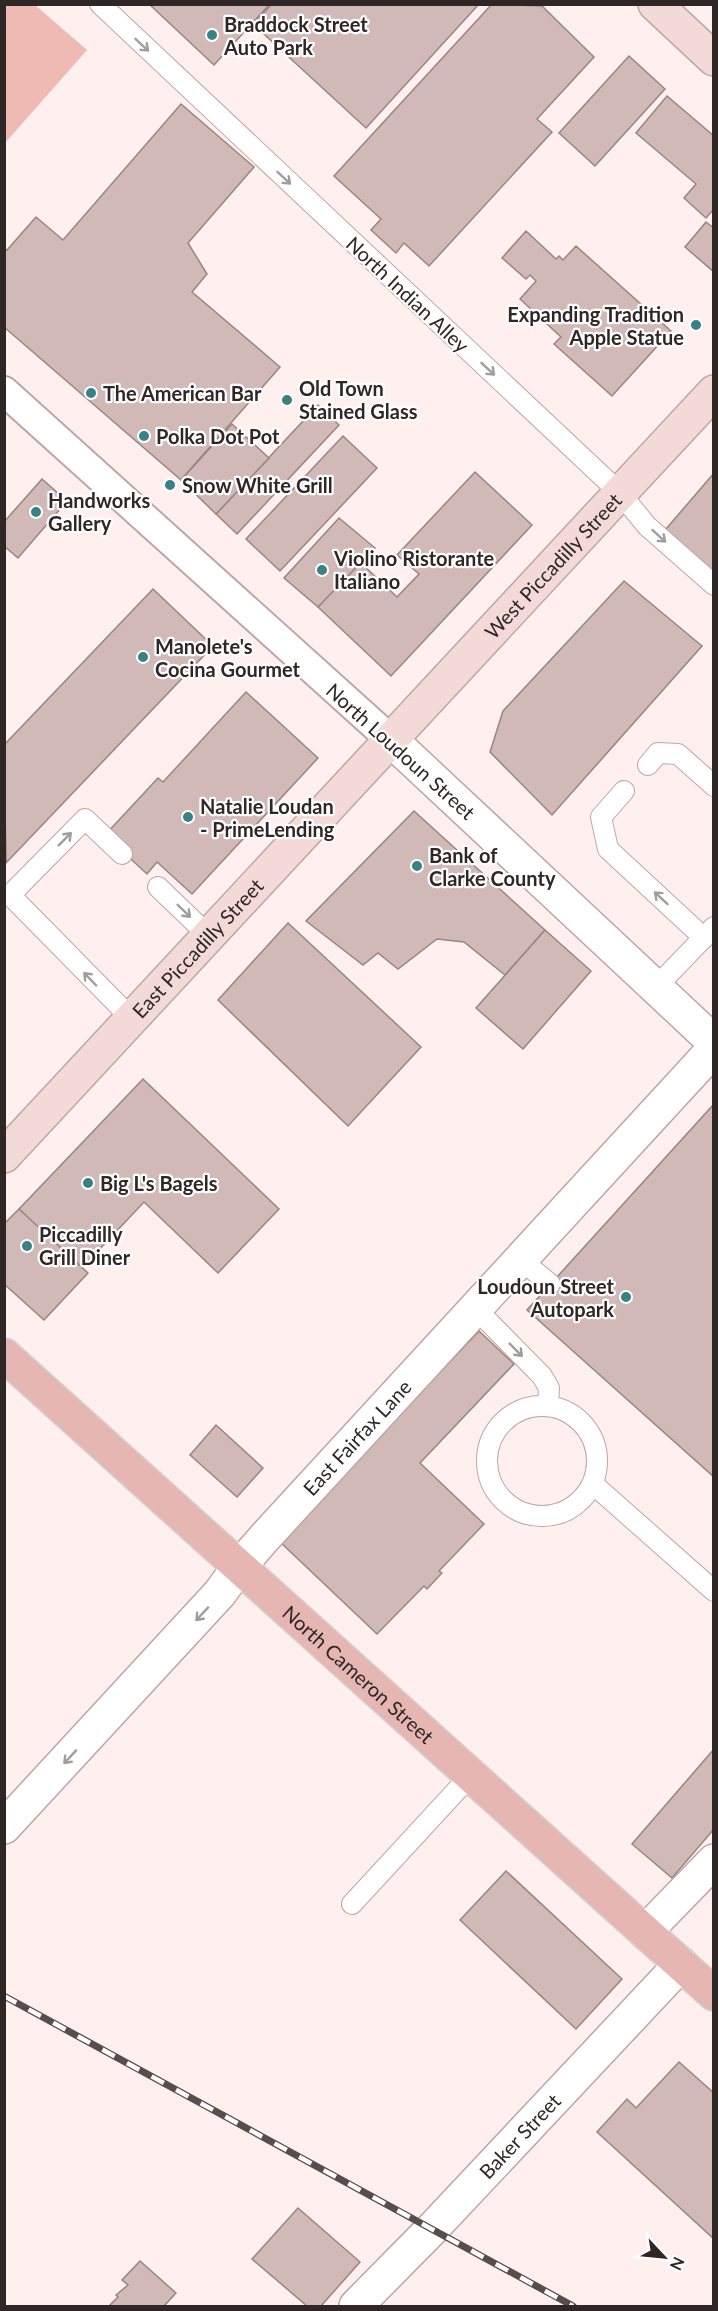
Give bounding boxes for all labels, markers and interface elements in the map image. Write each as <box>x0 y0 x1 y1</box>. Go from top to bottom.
place label: Braddock Street Auto Park <box>223 12 368 59</box>
marker: Braddock Street Auto Park <box>205 28 219 42</box>
one-way arrow <box>135 37 150 52</box>
one-way arrow <box>277 171 292 185</box>
street label: North Indian Alley <box>342 231 475 357</box>
place label: Expanding Tradition Apple Statue <box>507 302 684 349</box>
marker: Expanding Tradition Apple Statue <box>689 318 703 332</box>
one-way arrow <box>480 362 495 376</box>
place label: Old Town Stained Glass <box>299 376 418 423</box>
place label: The American Bar <box>103 381 262 405</box>
marker: The American Bar <box>84 386 98 400</box>
marker: Old Town Stained Glass <box>280 393 294 407</box>
place label: Polka Dot Pot <box>156 424 280 448</box>
marker: Polka Dot Pot <box>137 429 151 443</box>
place label: Snow White Grill <box>182 473 333 497</box>
marker: Snow White Grill <box>163 478 177 492</box>
place label: Handworks Gallery <box>48 488 150 535</box>
street label: West Piccadilly Street <box>479 488 626 643</box>
marker: Handworks Gallery <box>29 505 43 519</box>
one-way arrow <box>651 529 666 543</box>
place label: Violino Ristorante Italiano <box>333 546 495 593</box>
marker: Violino Ristorante Italiano <box>315 563 329 577</box>
place label: Manolete's Cocina Gourmet <box>155 634 300 681</box>
marker: Manolete's Cocina Gourmet <box>136 650 150 664</box>
street label: North Loudoun Street <box>322 678 480 824</box>
place label: Natalie Loudan - PrimeLending <box>200 794 335 841</box>
marker: Natalie Loudan - PrimeLending <box>181 810 195 824</box>
one-way arrow <box>58 832 73 847</box>
place label: Bank of Clarke County <box>429 843 556 890</box>
marker: Bank of Clarke County <box>410 859 424 873</box>
street label: East Piccadilly Street <box>127 873 268 1022</box>
one-way arrow <box>654 891 669 905</box>
one-way arrow <box>177 903 192 918</box>
one-way arrow <box>83 971 98 986</box>
place label: Big L's Bagels <box>100 1171 218 1195</box>
marker: Big L's Bagels <box>81 1176 95 1190</box>
place label: Piccadilly Grill Diner <box>39 1222 131 1269</box>
marker: Piccadilly Grill Diner <box>20 1239 34 1253</box>
place label: Loudoun Street Autopark <box>477 1274 615 1321</box>
marker: Loudoun Street Autopark <box>619 1290 633 1304</box>
one-way arrow <box>509 1343 524 1357</box>
street label: East Fairfax Lane <box>298 1375 416 1500</box>
street label: North Cameron Street <box>278 1600 439 1748</box>
one-way arrow <box>195 1606 209 1621</box>
one-way arrow <box>63 1749 77 1764</box>
street label: Baker Street <box>474 2088 565 2183</box>
north arrow <box>634 2227 694 2287</box>
text: N <box>667 2254 689 2273</box>

